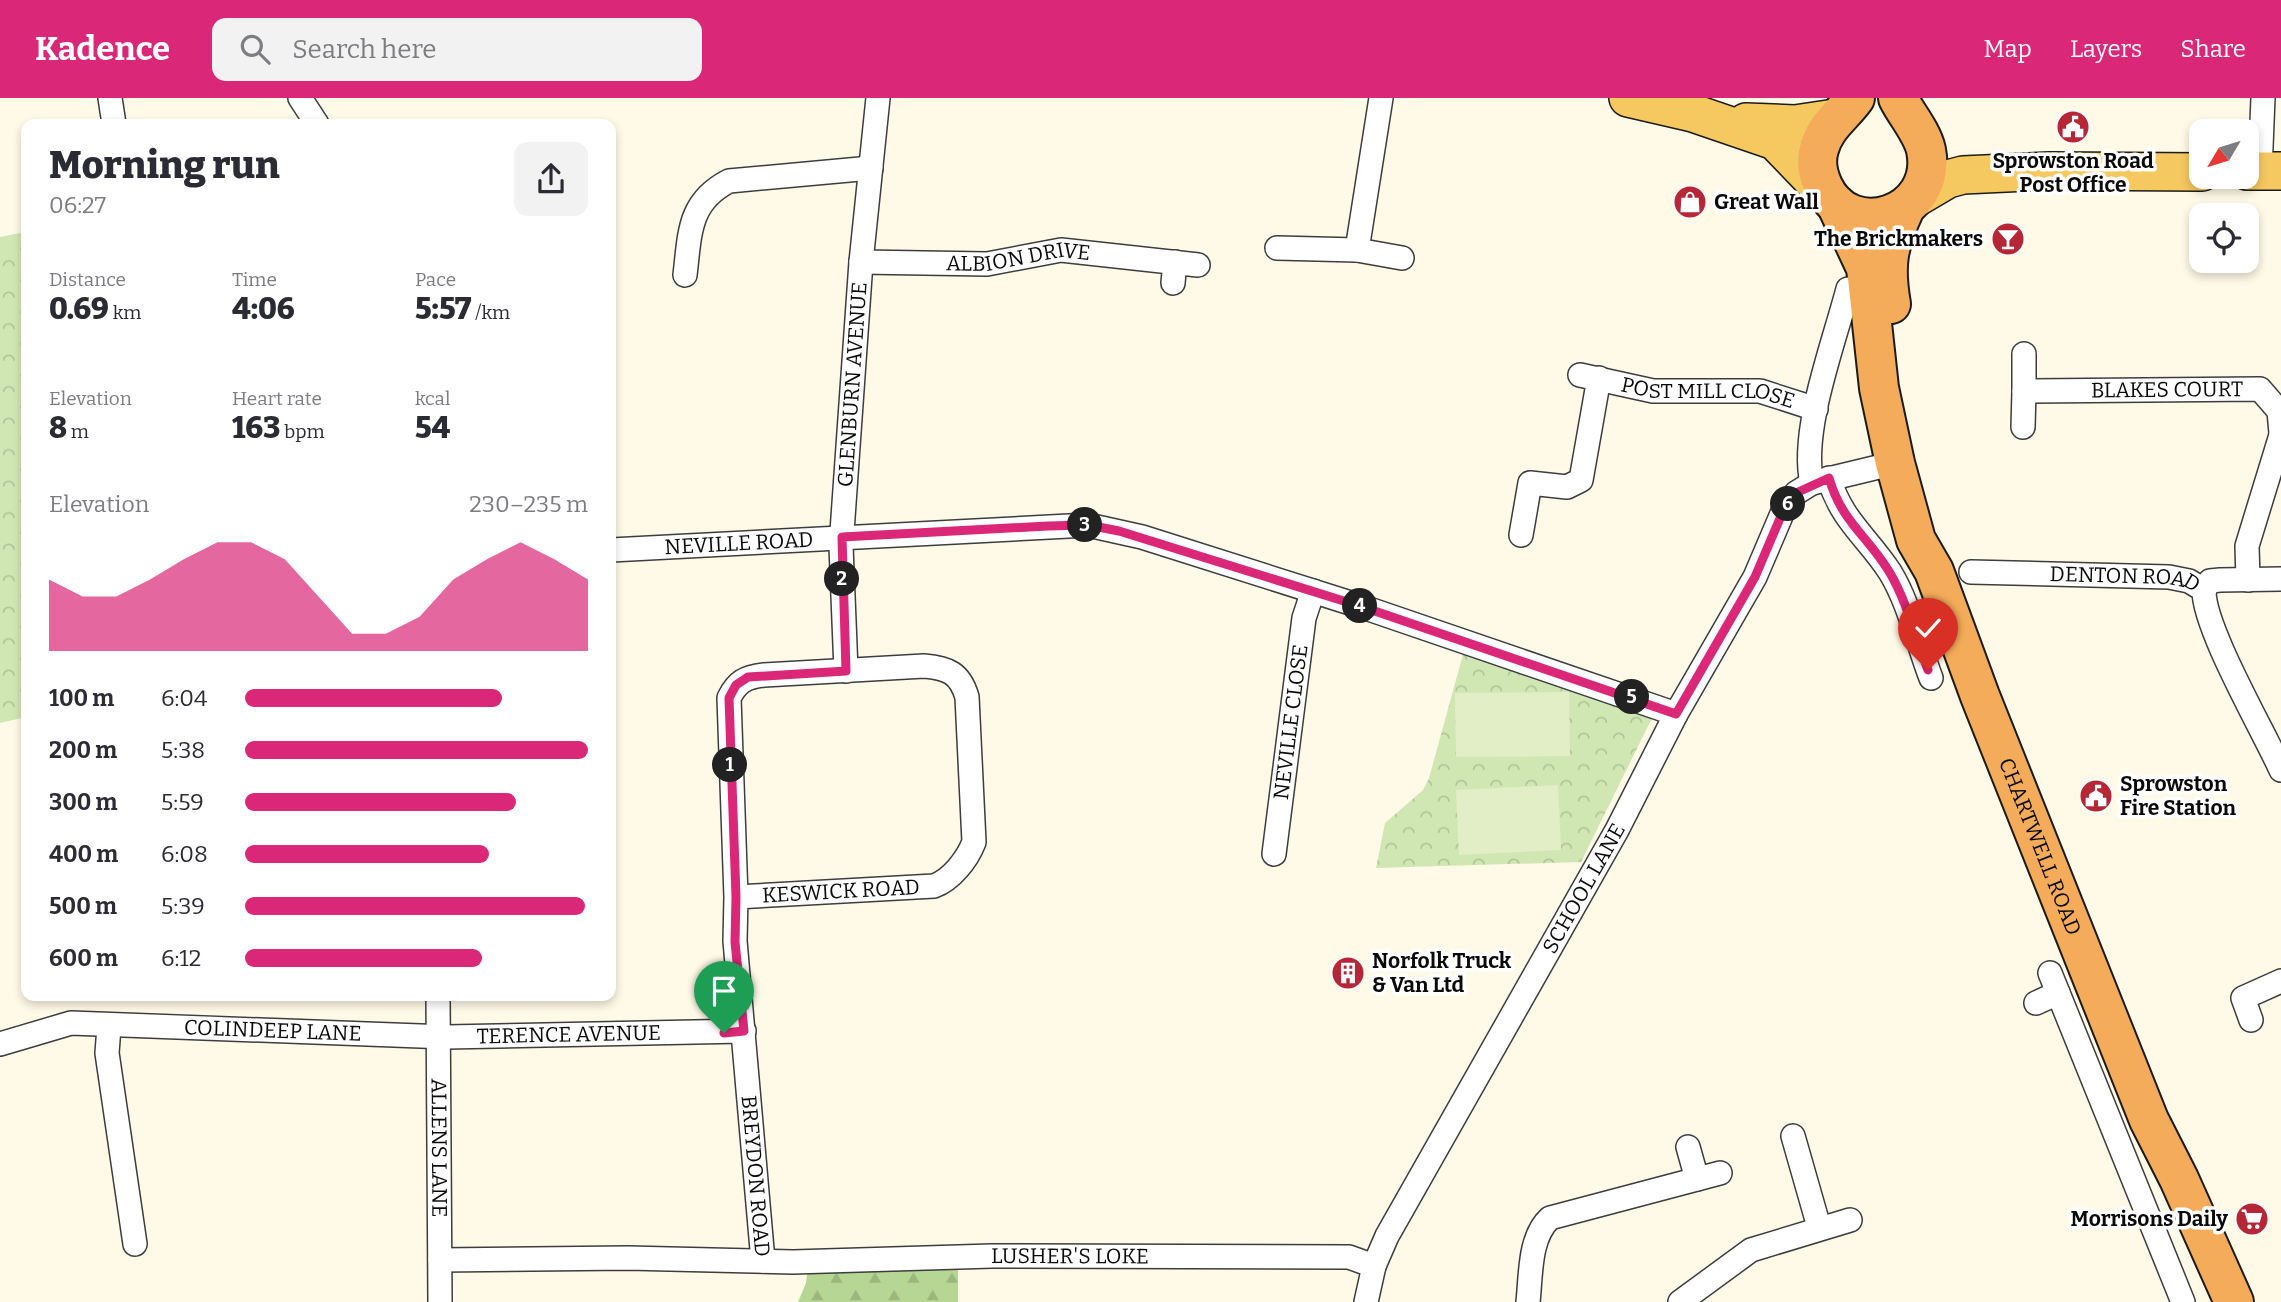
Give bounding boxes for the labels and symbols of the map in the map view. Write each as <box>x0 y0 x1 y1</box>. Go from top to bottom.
public building icon: Sprowston Road Post Office <box>2054 108 2092 146</box>
north arrow <box>2189 119 2259 189</box>
place label: Sprowston Road Post Office <box>1992 148 2154 198</box>
shop icon: Great Wall <box>1671 183 1709 221</box>
place label: Great Wall <box>1714 189 1819 215</box>
bar icon: The Brickmakers <box>1989 220 2027 258</box>
place label: The Brickmakers <box>1814 226 1983 252</box>
street label: ALBION DRIVE <box>946 237 1092 277</box>
street label: GLENBURN AVENUE <box>832 281 873 488</box>
street label: POST MILL CLOSE <box>1619 371 1798 414</box>
street label: BLAKES COURT <box>2091 376 2243 403</box>
pin: 6 <box>1770 486 1806 522</box>
pin: 3 <box>1068 508 1102 542</box>
street label: NEVILLE ROAD <box>664 526 814 560</box>
pin: 2 <box>824 561 860 596</box>
street label: DENTON ROAD <box>2049 561 2205 598</box>
pin: 4 <box>1342 588 1378 624</box>
pin <box>1898 598 1958 670</box>
street label: NEVILLE CLOSE <box>1268 643 1314 801</box>
pin: 5 <box>1614 680 1650 714</box>
pin: 1 <box>712 748 748 782</box>
street label: CHARTWELL ROAD <box>1993 754 2087 939</box>
place label: Sprowston Fire Station <box>2120 771 2237 821</box>
public building icon: Sprowston Fire Station <box>2077 777 2115 815</box>
street label: SCHOOL LANE <box>1537 819 1631 958</box>
street label: KESWICK ROAD <box>761 874 920 909</box>
place label: Norfolk Truck & Van Ltd <box>1372 948 1512 998</box>
building icon: Norfolk Truck & Van Ltd <box>1329 954 1367 992</box>
pin <box>694 961 754 1033</box>
street label: COLINDEEP LANE <box>184 1014 362 1047</box>
street label: TERENCE AVENUE <box>476 1020 661 1049</box>
street label: ALLENS LANE <box>426 1078 452 1218</box>
street label: BREYDON ROAD <box>736 1094 776 1258</box>
supermarket icon: Morrisons Daily <box>2233 1200 2271 1238</box>
place label: Morrisons Daily <box>2071 1206 2228 1232</box>
street label: LUSHER'S LOKE <box>991 1243 1149 1269</box>

